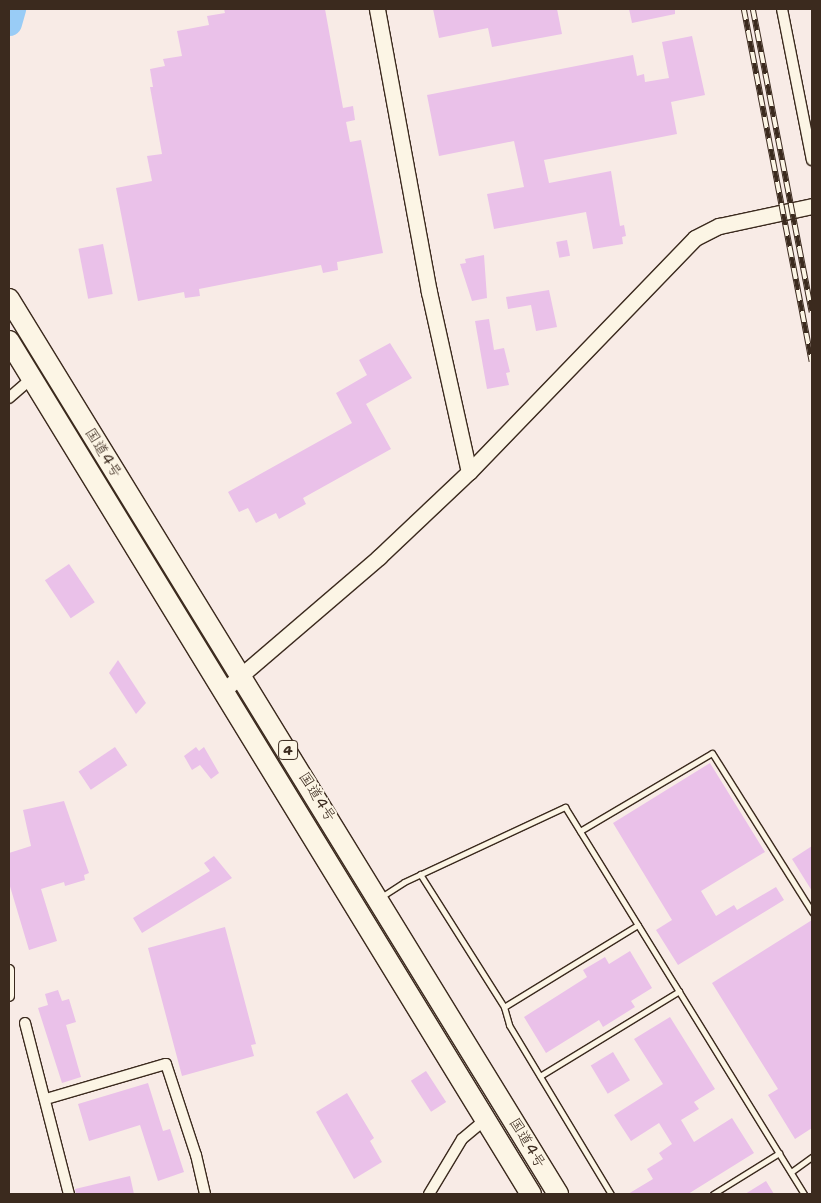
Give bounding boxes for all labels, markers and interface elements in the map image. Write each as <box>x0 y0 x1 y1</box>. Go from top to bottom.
street label: 国道4号 <box>81 425 125 481</box>
road number: 4 <box>278 738 298 762</box>
street label: 国道4号 <box>295 769 339 825</box>
street label: 国道4号 <box>505 1115 549 1171</box>

